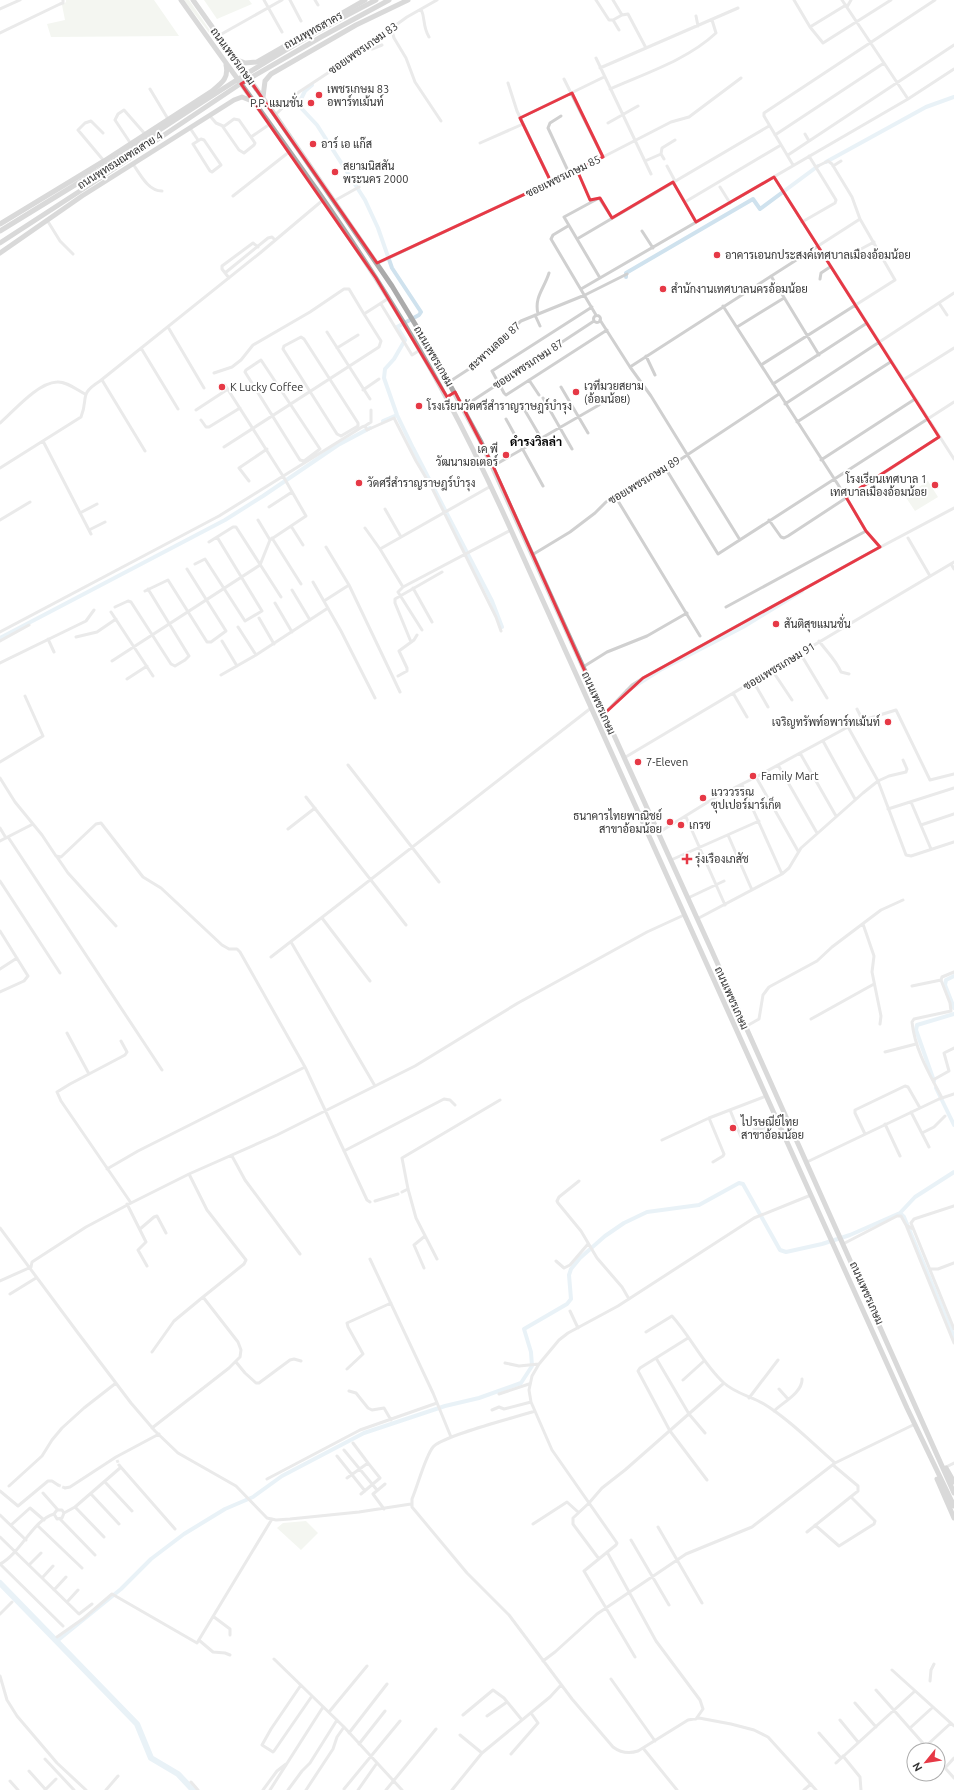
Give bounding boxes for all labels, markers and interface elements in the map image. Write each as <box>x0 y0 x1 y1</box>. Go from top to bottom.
street label: ถนนพุทธสาคร <box>282 9 346 54</box>
street label: ซอยเพชรเกษม 83 <box>326 20 400 76</box>
street label: ถนนเพชรเกษม <box>208 25 258 87</box>
place label: เพชรเกษม 83 อพาร์ทเม้นท์ <box>327 83 389 108</box>
marker: เพชรเกษม 83 อพาร์ทเม้นท์ <box>314 90 324 100</box>
place label: P.P. แมนชั่น <box>250 92 303 109</box>
marker: P.P. แมนชั่น <box>306 98 316 108</box>
street label: ถนนพุทธมณฑลสาย 4 <box>75 129 166 194</box>
place label: อาร์ เอ แก๊ส <box>321 136 372 150</box>
marker: อาร์ เอ แก๊ส <box>308 139 318 149</box>
street label: ซอยเพชรเกษม 85 <box>524 153 602 199</box>
place label: สยามนิสสัน พระนคร 2000 <box>343 159 408 185</box>
marker: สยามนิสสัน พระนคร 2000 <box>330 167 340 177</box>
place label: อาคารเอนกประสงค์เทศบาลเมืองอ้อมน้อย <box>725 247 911 261</box>
marker: อาคารเอนกประสงค์เทศบาลเมืองอ้อมน้อย <box>712 250 722 260</box>
place label: สำนักงานเทศบาลนครอ้อมน้อย <box>671 282 808 295</box>
marker: สำนักงานเทศบาลนครอ้อมน้อย <box>658 284 668 294</box>
street label: สะพานลอย 87 <box>465 319 523 373</box>
street label: ถนนเพชรเกษม <box>412 324 456 388</box>
street label: ซอยเพชรเกษม 87 <box>490 337 566 391</box>
place label: เวทีมวยสยาม (อ้อมน้อย) <box>584 378 644 406</box>
place label: K Lucky Coffee <box>230 381 303 393</box>
marker: K Lucky Coffee <box>217 382 227 392</box>
marker: เวทีมวยสยาม (อ้อมน้อย) <box>571 387 581 397</box>
place label: โรงเรียนวัดศรีสําราญราษฎร์บํารุง <box>426 398 572 415</box>
marker: โรงเรียนวัดศรีสําราญราษฎร์บํารุง <box>414 401 424 411</box>
district label: ดำรงวิลล่า <box>510 435 562 448</box>
place label: เค พี วัฒนามอเตอร์ <box>436 441 498 468</box>
marker: เค พี วัฒนามอเตอร์ <box>501 450 511 460</box>
street label: ซอยเพชรเกษม 89 <box>606 454 682 506</box>
place label: โรงเรียนเทศบาล 1 เทศบาลเมืองอ้อมน้อย <box>830 471 927 498</box>
place label: วัดศรีสําราญราษฎร์บํารุง <box>367 475 476 492</box>
marker: วัดศรีสําราญราษฎร์บํารุง <box>354 478 364 488</box>
marker: โรงเรียนเทศบาล 1 เทศบาลเมืองอ้อมน้อย <box>930 480 940 490</box>
place label: สันติสุขแมนชั่น <box>784 613 851 633</box>
marker: สันติสุขแมนชั่น <box>771 619 781 629</box>
street label: ซอยเพชรเกษม 91 <box>741 640 817 692</box>
street label: ถนนเพชรเกษม <box>580 670 618 736</box>
place label: เจริญทรัพท์อพาร์ทเม้นท์ <box>772 714 880 729</box>
marker: เจริญทรัพท์อพาร์ทเม้นท์ <box>883 717 893 727</box>
place label: 7-Eleven <box>646 756 688 768</box>
marker: 7-Eleven <box>633 757 643 767</box>
place label: Family Mart <box>761 770 819 782</box>
marker: Family Mart <box>748 771 758 781</box>
place label: แวววรรณ ซุปเปอร์มาร์เก็ต <box>711 786 781 814</box>
marker: แวววรรณ ซุปเปอร์มาร์เก็ต <box>698 793 708 803</box>
place label: ธนาคารไทยพาณิชย์ สาขาอ้อมน้อย <box>573 808 662 835</box>
marker: ธนาคารไทยพาณิชย์ สาขาอ้อมน้อย <box>665 817 675 827</box>
place label: เกรซ <box>689 819 711 831</box>
marker: เกรซ <box>676 820 686 830</box>
place label: รุ่งเรืองเภสัช <box>695 852 749 868</box>
marker: รุ่งเรืองเภสัช <box>682 854 692 864</box>
street label: ถนนเพชรเกษม <box>713 965 751 1031</box>
place label: ไปรษณีย์ไทย สาขาอ้อมน้อย <box>740 1114 804 1141</box>
marker: ไปรษณีย์ไทย สาขาอ้อมน้อย <box>728 1123 738 1133</box>
street label: ถนนเพชรเกษม <box>848 1260 886 1326</box>
north arrow <box>906 1742 946 1782</box>
text: N <box>910 1760 925 1774</box>

